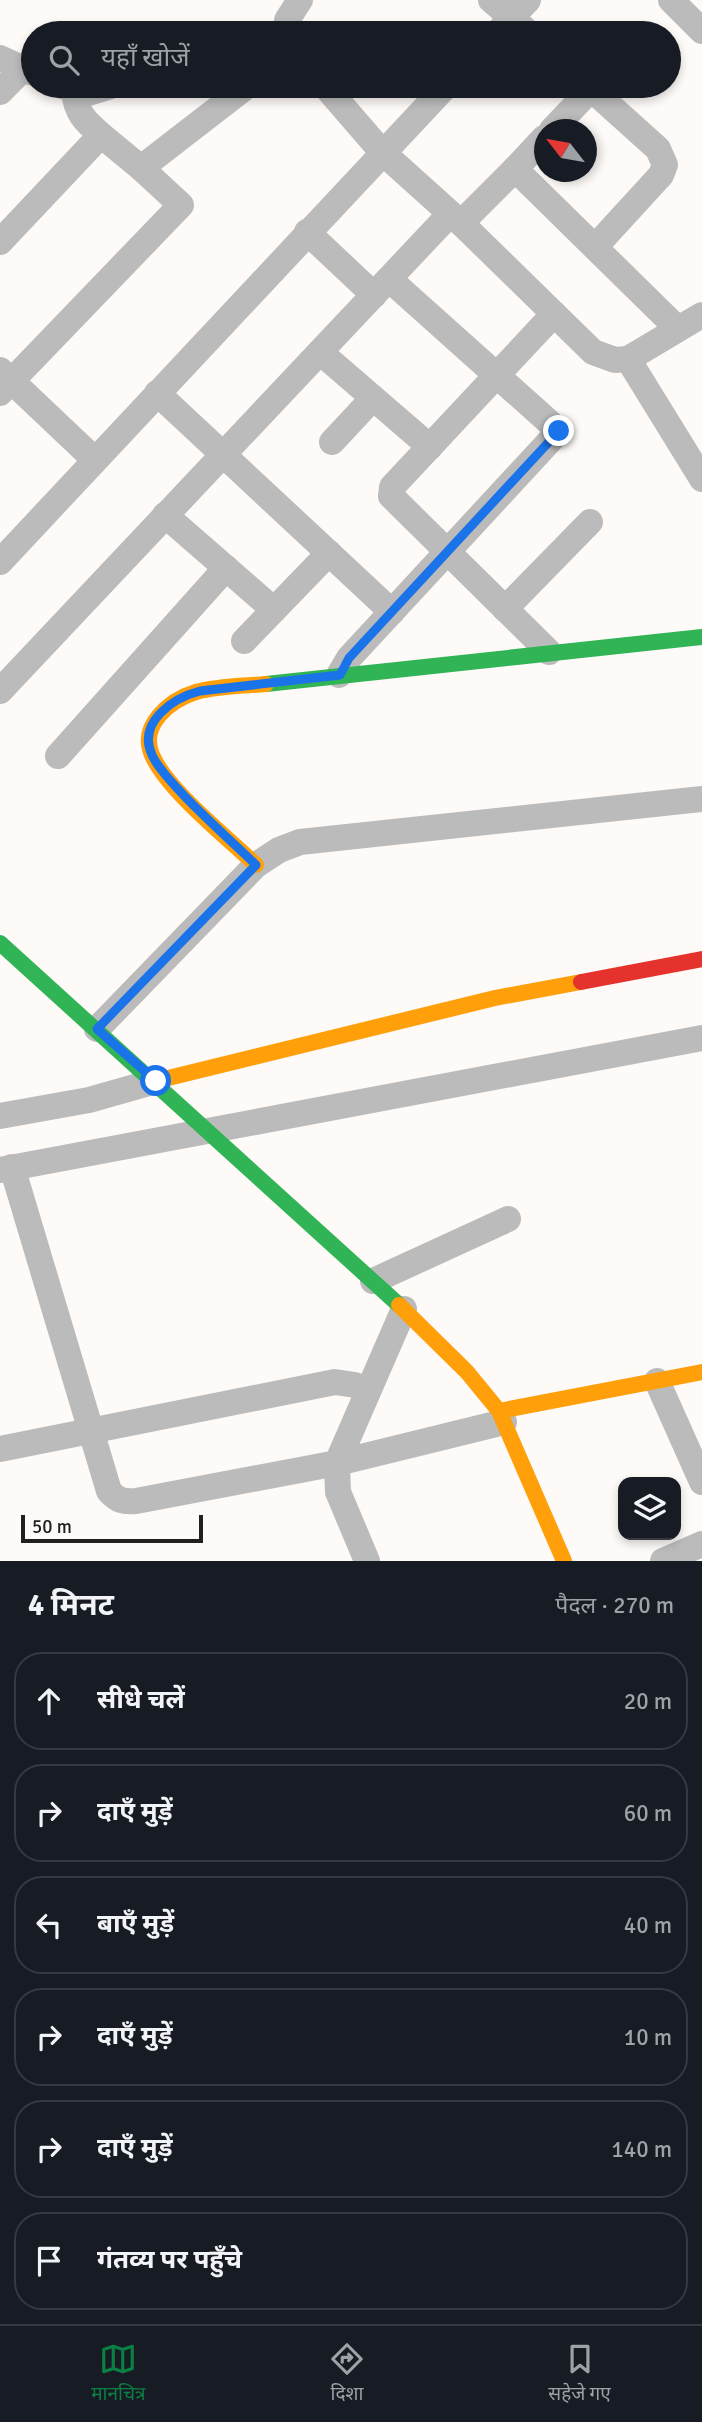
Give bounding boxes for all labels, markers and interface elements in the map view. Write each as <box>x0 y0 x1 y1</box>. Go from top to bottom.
search box <box>21 21 681 98</box>
icon: search <box>45 41 83 79</box>
text: यहाँ खोजें <box>101 42 190 74</box>
north arrow <box>534 119 597 182</box>
route end <box>543 415 574 446</box>
route start <box>140 1065 171 1096</box>
map controls <box>618 1477 681 1540</box>
button: layers <box>618 1477 681 1540</box>
scale bar <box>21 1512 203 1544</box>
text: 50 m <box>32 1515 72 1539</box>
text: 4 मिनट <box>28 1587 114 1624</box>
text: पैदल · 270 m <box>555 1591 674 1620</box>
icon: ahead <box>30 1682 68 1720</box>
text: सीधे चलें <box>97 1684 185 1716</box>
text: 20 m <box>624 1687 672 1716</box>
icon: right <box>30 1794 68 1832</box>
text: दाएँ मुड़ें <box>97 1796 173 1828</box>
text: 60 m <box>624 1799 672 1828</box>
icon: left <box>30 1906 68 1944</box>
text: बाएँ मुड़ें <box>97 1908 174 1940</box>
text: 40 m <box>624 1911 672 1940</box>
icon: right <box>30 2018 68 2056</box>
text: दाएँ मुड़ें <box>97 2020 173 2052</box>
text: 10 m <box>624 2023 672 2052</box>
icon: right <box>30 2130 68 2168</box>
text: दाएँ मुड़ें <box>97 2132 173 2164</box>
text: 140 m <box>611 2135 672 2164</box>
icon: arrive <box>30 2242 68 2280</box>
text: गंतव्य पर पहुँचे <box>97 2244 242 2276</box>
tab: मानचित्र <box>91 2340 146 2408</box>
tab: दिशा <box>328 2340 366 2408</box>
tab: सहेजे गए <box>548 2340 611 2408</box>

